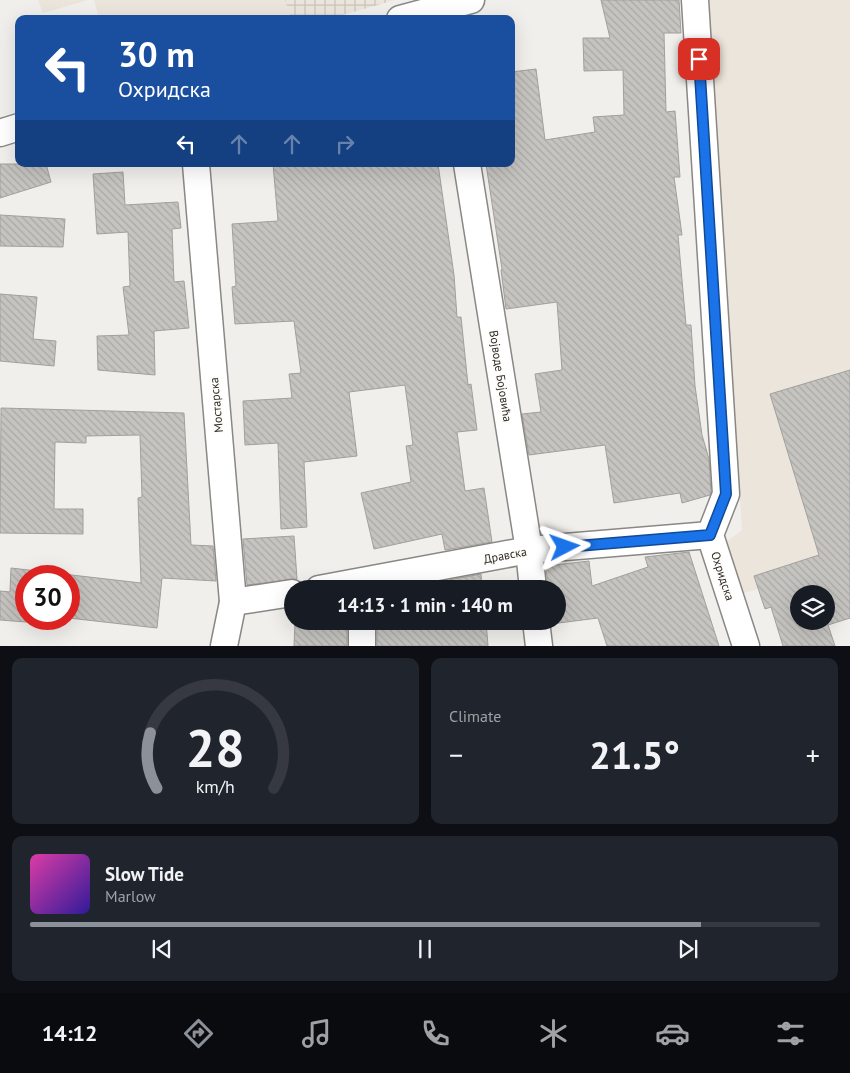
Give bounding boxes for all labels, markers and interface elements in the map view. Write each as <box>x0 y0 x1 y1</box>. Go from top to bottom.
text: 30 m <box>118 31 195 77</box>
icon: left <box>35 35 100 100</box>
pin <box>678 38 720 80</box>
icon: arrive <box>685 45 713 73</box>
text: Охридска <box>118 75 211 103</box>
icon: left <box>172 130 200 158</box>
icon: ahead <box>225 130 253 158</box>
icon: ahead <box>278 130 306 158</box>
icon: right <box>331 130 359 158</box>
street label: Војводе Бојовића <box>486 329 516 423</box>
street label: Мостарска <box>206 377 226 433</box>
position arrow <box>538 520 590 572</box>
street label: Дравска <box>482 543 528 567</box>
street label: Охридска <box>708 550 738 602</box>
speed limit sign: 30 <box>15 565 80 630</box>
map controls <box>790 585 835 630</box>
button: layers <box>790 585 835 630</box>
text: 14:13 · 1 min · 140 m <box>337 593 513 617</box>
text: Climate <box>449 706 501 726</box>
text: 28 <box>186 714 245 781</box>
text: 21.5° <box>589 730 680 779</box>
text: − <box>449 736 463 773</box>
text: + <box>806 736 820 773</box>
text: km/h <box>196 775 235 798</box>
text: Slow Tide <box>105 862 184 886</box>
text: Marlow <box>105 886 156 906</box>
icon: previous <box>148 935 176 963</box>
icon: pause <box>411 935 439 963</box>
icon: next <box>674 935 702 963</box>
icon: directions <box>181 1016 216 1051</box>
icon: music <box>299 1016 334 1051</box>
icon: phone <box>418 1016 453 1051</box>
icon: climate <box>536 1016 571 1051</box>
icon: car <box>655 1016 690 1051</box>
icon: filters <box>773 1016 808 1051</box>
text: 14:12 <box>42 1019 98 1047</box>

